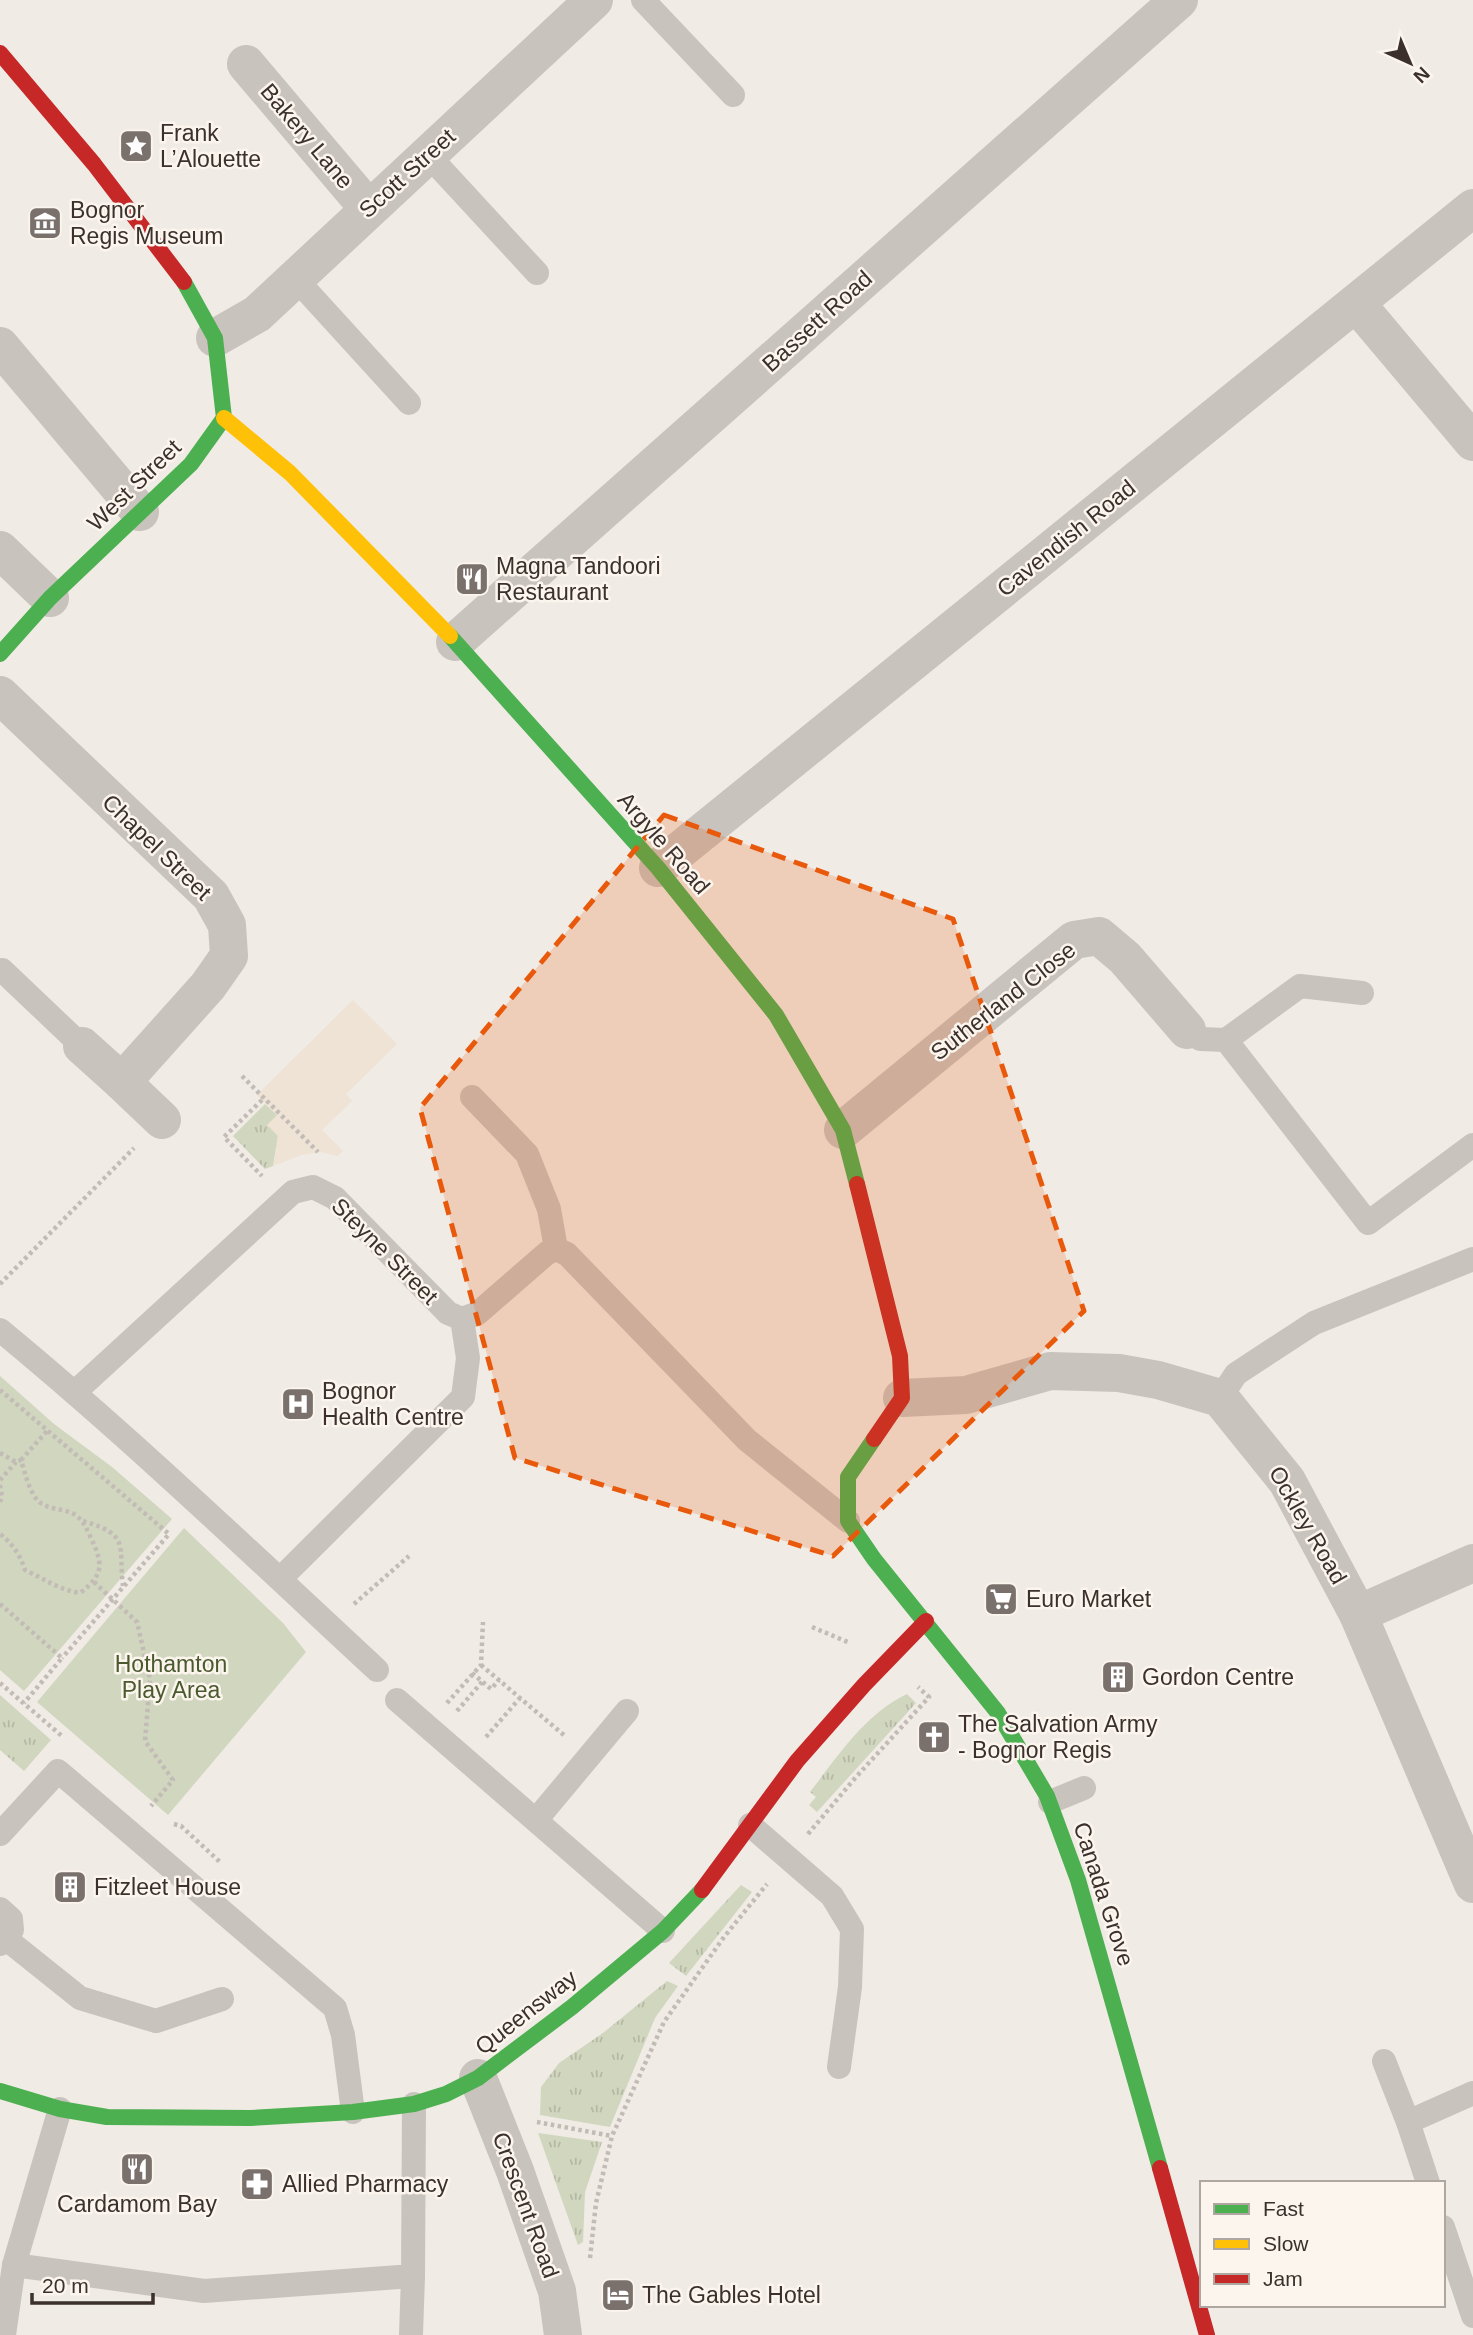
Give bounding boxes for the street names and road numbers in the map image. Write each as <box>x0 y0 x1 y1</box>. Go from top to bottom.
street label: Bakery Lane <box>256 78 358 194</box>
street label: Scott Street <box>354 123 461 223</box>
street label: Bassett Road <box>757 265 877 377</box>
street label: West Street <box>82 434 187 536</box>
street label: Cavendish Road <box>992 474 1140 602</box>
street label: Argyle Road <box>613 787 715 899</box>
street label: Chapel Street <box>97 789 217 906</box>
street label: Sutherland Close <box>925 936 1081 1066</box>
street label: Steyne Street <box>327 1193 444 1310</box>
street label: Ockley Road <box>1264 1461 1352 1589</box>
street label: Canada Grove <box>1069 1819 1139 1969</box>
street label: Queensway <box>470 1964 582 2060</box>
street label: Crescent Road <box>488 2128 564 2282</box>

